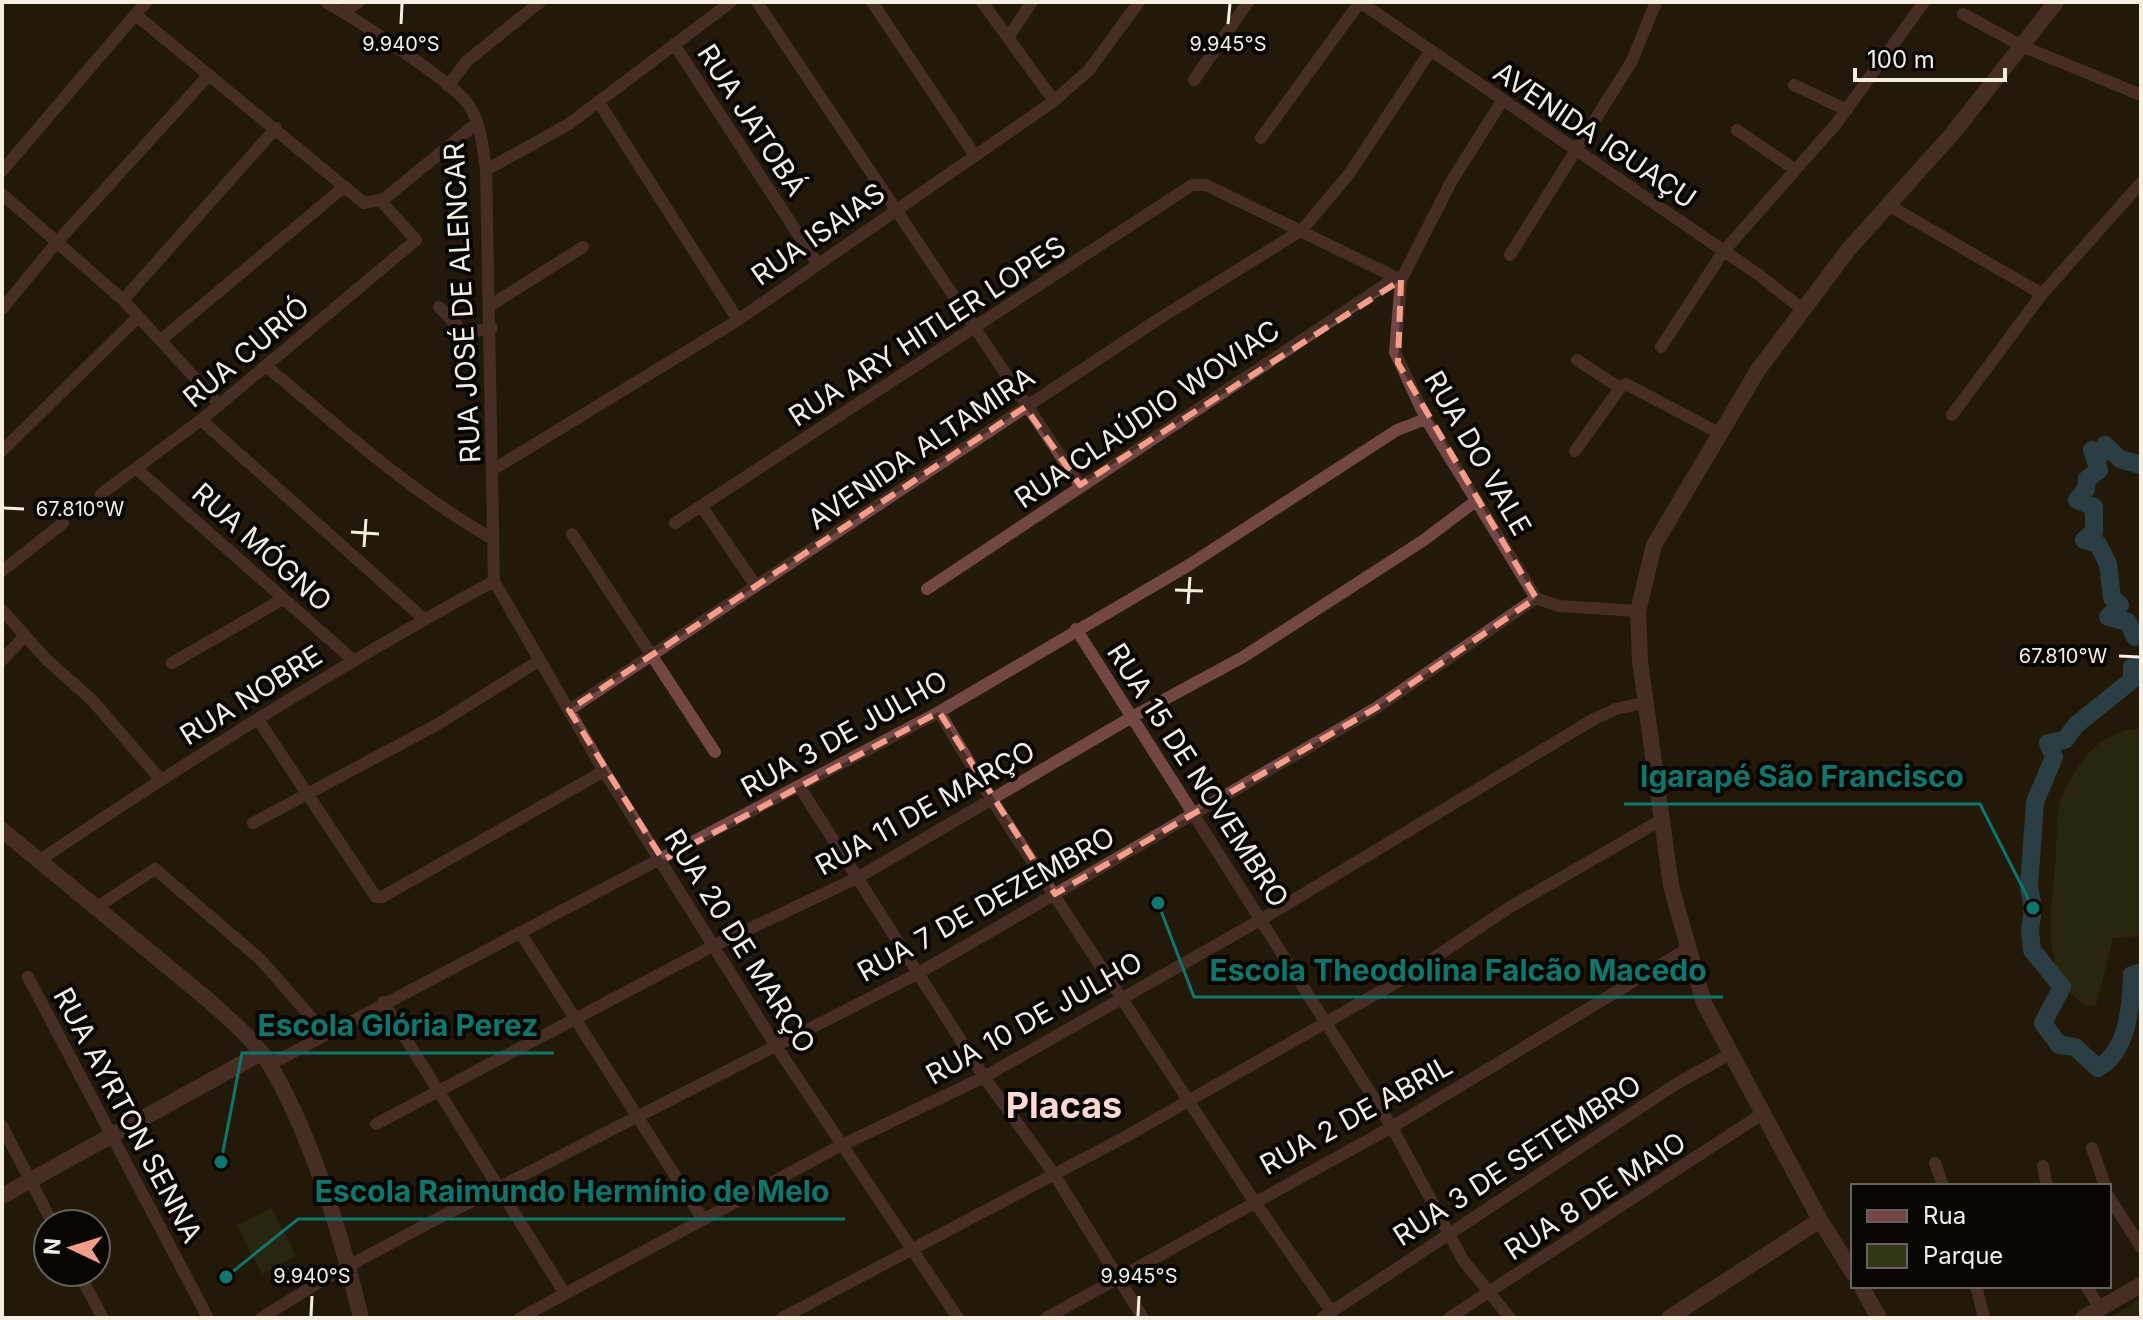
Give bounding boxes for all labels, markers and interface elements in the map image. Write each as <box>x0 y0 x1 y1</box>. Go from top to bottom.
text: 9.940°S <box>362 32 440 56</box>
text: 9.945°S <box>1190 32 1266 56</box>
scale bar <box>1855 32 2005 82</box>
street label: RUA JATOBÁ <box>690 37 815 202</box>
text: 100 m <box>1867 45 1935 74</box>
street label: AVENIDA IGUAÇU <box>1487 55 1703 215</box>
street label: RUA JOSÉ DE ALENCAR <box>436 142 487 464</box>
street label: RUA ISAIAS <box>745 176 891 292</box>
street label: RUA ARY HITLER LOPES <box>782 229 1072 433</box>
street label: RUA CURIÓ <box>176 290 316 414</box>
street label: RUA CLAÚDIO WOVIAC <box>1008 312 1286 515</box>
street label: AVENIDA ALTAMIRA <box>801 359 1041 537</box>
street label: RUA DO VALE <box>1417 365 1539 541</box>
street label: RUA MÓGNO <box>185 476 339 618</box>
text: 67.810°W <box>36 497 125 521</box>
street label: RUA 15 DE NOVEMBRO <box>1100 637 1296 913</box>
street label: RUA NOBRE <box>174 638 328 752</box>
text: 67.810°W <box>2019 644 2108 668</box>
street label: RUA 3 DE JULHO <box>735 663 953 805</box>
street label: RUA 11 DE MARÇO <box>809 734 1041 882</box>
callout: Igarapé São Francisco <box>1624 750 1980 804</box>
text: Igarapé São Francisco <box>1640 758 1964 794</box>
street label: RUA 7 DE DEZEMBRO <box>852 819 1120 989</box>
street label: RUA 20 DE MARÇO <box>657 823 823 1059</box>
callout: Escola Theodolina Falcão Macedo <box>1194 943 1723 997</box>
street label: RUA 10 DE JULHO <box>920 944 1148 1092</box>
text: Escola Theodolina Falcão Macedo <box>1209 952 1707 988</box>
street label: RUA AYRTON SENNA <box>47 982 209 1248</box>
callout: Escola Glória Perez <box>242 999 554 1053</box>
text: Escola Glória Perez <box>258 1007 538 1043</box>
street label: RUA 2 DE ABRIL <box>1254 1048 1458 1182</box>
street label: RUA 3 DE SETEMBRO <box>1387 1067 1647 1253</box>
district label: Placas <box>1006 1083 1122 1127</box>
street label: RUA 8 DE MAIO <box>1498 1125 1692 1267</box>
callout: Escola Raimundo Hermínio de Melo <box>298 1165 845 1219</box>
text: Escola Raimundo Hermínio de Melo <box>315 1173 829 1209</box>
legend <box>1851 1184 2111 1288</box>
text: Rua <box>1923 1201 1966 1230</box>
north arrow <box>32 1208 112 1288</box>
text: Parque <box>1923 1241 2003 1270</box>
text: 9.940°S <box>273 1264 351 1288</box>
text: 9.945°S <box>1101 1264 1177 1288</box>

